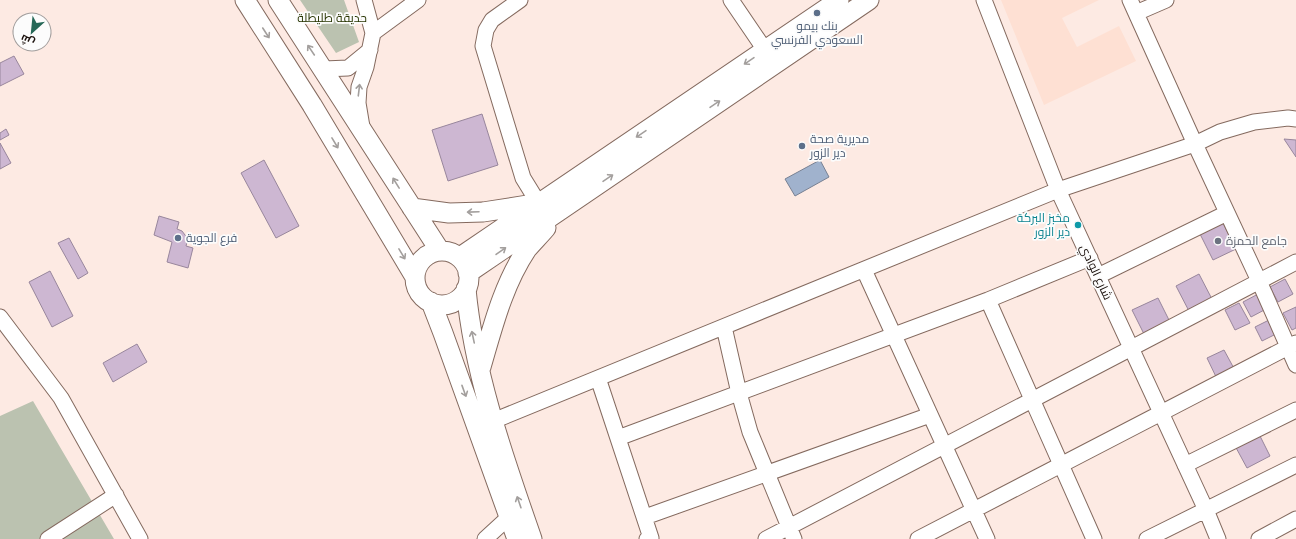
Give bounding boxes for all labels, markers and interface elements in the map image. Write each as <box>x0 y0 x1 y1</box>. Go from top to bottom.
marker: بنك بيمو السعودي الفرنسي <box>812 8 822 18</box>
park label: حديقة طليطلة <box>297 11 367 25</box>
north arrow <box>12 12 52 52</box>
place label: بنك بيمو السعودي الفرنسي <box>771 19 863 50</box>
one-way arrow <box>262 27 270 39</box>
text: ش <box>18 31 37 49</box>
one-way arrow <box>307 44 315 55</box>
one-way arrow <box>744 57 755 65</box>
one-way arrow <box>355 84 363 97</box>
one-way arrow <box>709 100 721 108</box>
one-way arrow <box>636 130 647 138</box>
place label: مديرية صحة دير الزور <box>809 132 869 160</box>
one-way arrow <box>331 137 339 149</box>
marker: مديرية صحة دير الزور <box>797 141 807 151</box>
one-way arrow <box>602 174 613 182</box>
one-way arrow <box>392 178 400 189</box>
one-way arrow <box>467 208 480 216</box>
place label: مخبز البركة دير الزور <box>1017 211 1070 239</box>
marker: مخبز البركة دير الزور <box>1073 220 1083 230</box>
place label: فرع الجوية <box>186 231 237 246</box>
marker: فرع الجوية <box>173 233 183 243</box>
place label: جامع الحمزة <box>1226 234 1287 249</box>
marker: جامع الحمزة <box>1213 236 1223 246</box>
street label: شارع الوادي <box>1074 242 1115 303</box>
one-way arrow <box>495 247 506 255</box>
one-way arrow <box>398 248 406 260</box>
one-way arrow <box>469 330 477 343</box>
one-way arrow <box>461 384 469 396</box>
one-way arrow <box>515 496 523 508</box>

